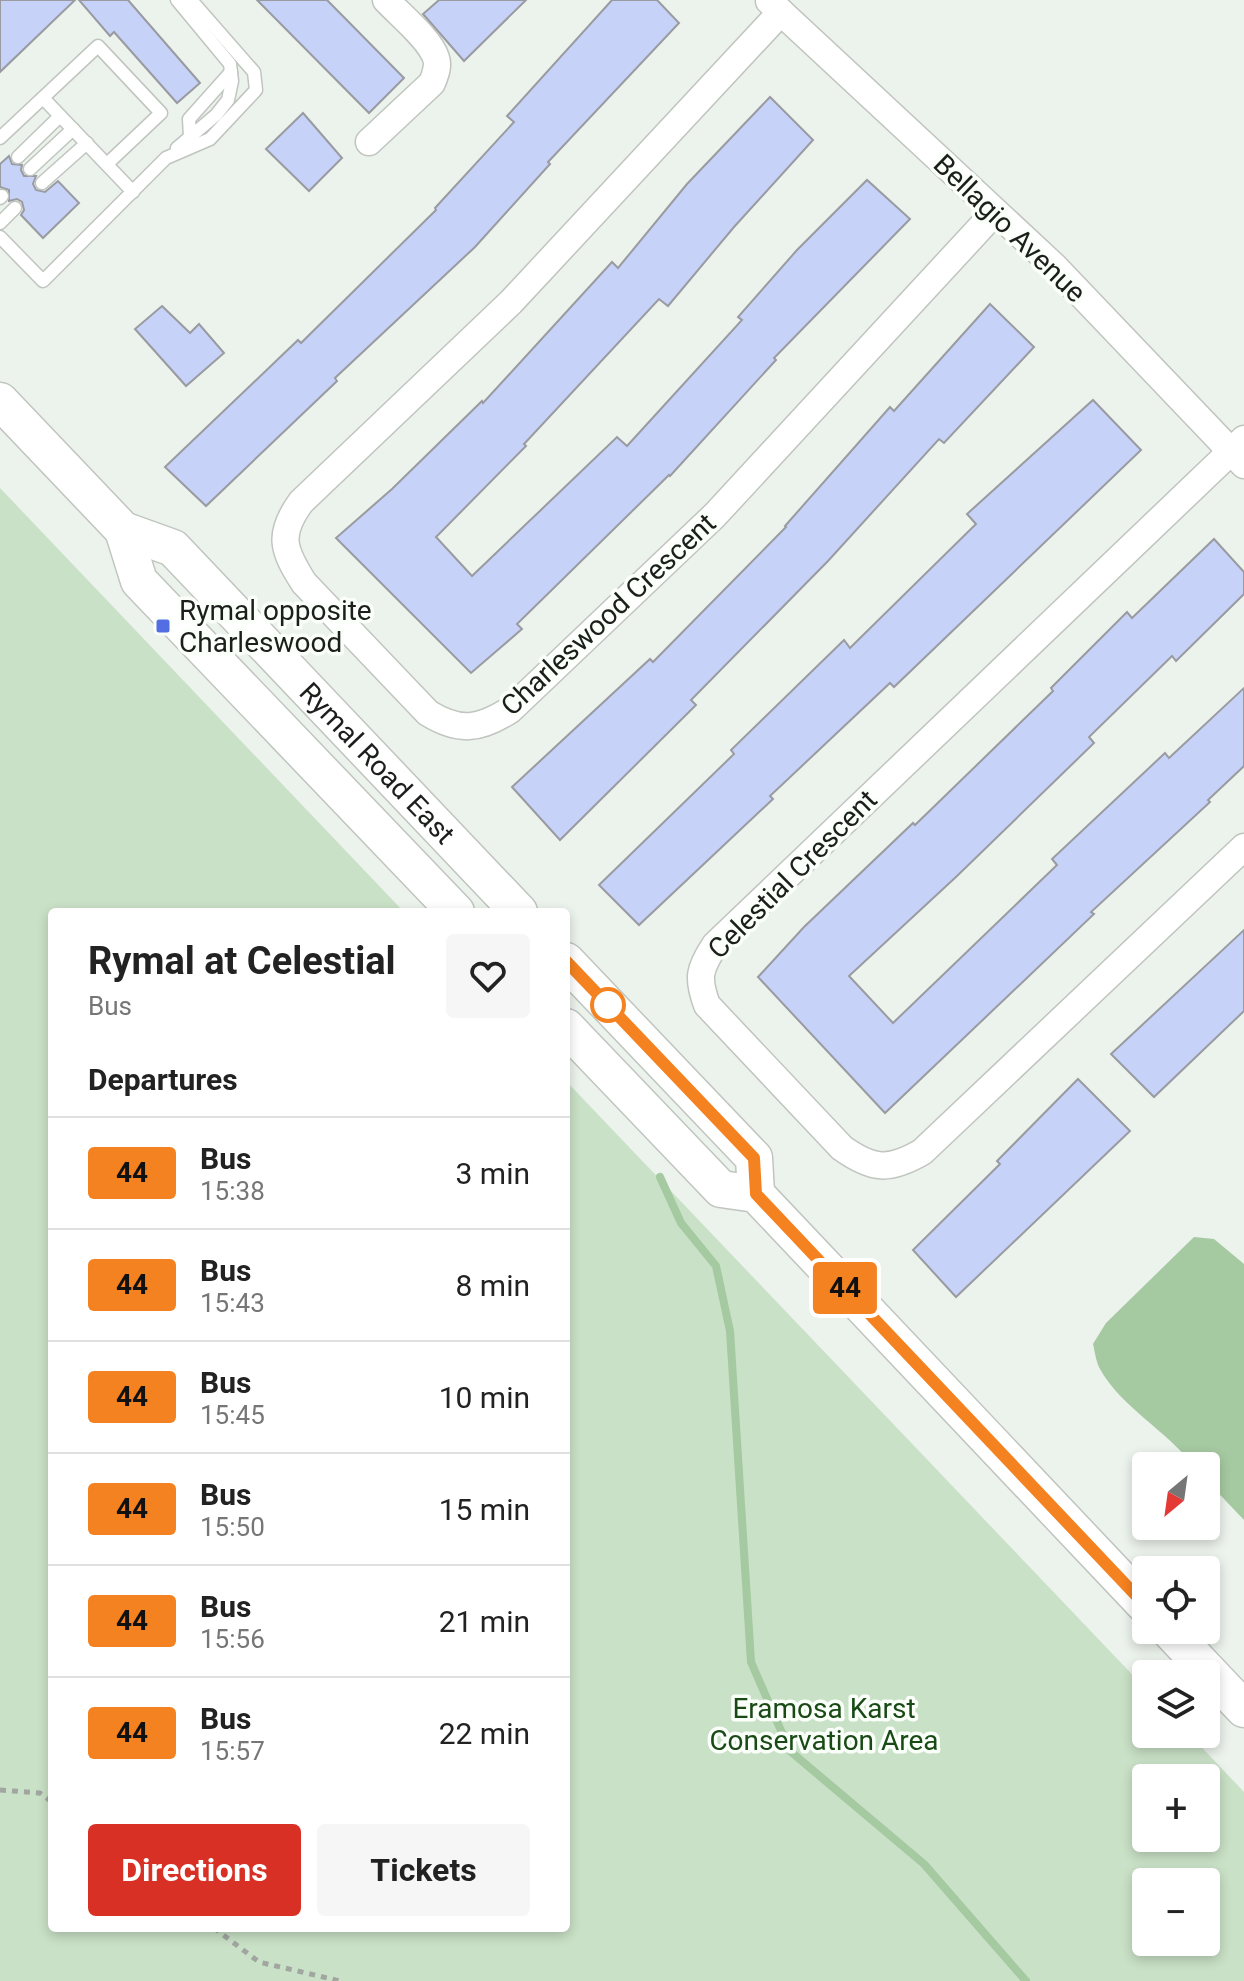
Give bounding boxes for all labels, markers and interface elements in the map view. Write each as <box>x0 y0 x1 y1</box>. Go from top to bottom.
street label: Bellagio Avenue <box>927 148 1092 309</box>
street label: Charleswood Crescent <box>494 506 722 722</box>
place label: Rymal opposite Charleswood <box>179 594 372 659</box>
marker: Rymal opposite Charleswood <box>154 617 172 635</box>
street label: Rymal Road East <box>293 676 461 851</box>
street label: Celestial Crescent <box>701 783 884 966</box>
button: heart <box>446 934 530 1018</box>
text: Rymal at Celestial <box>88 939 396 983</box>
unlabelled marker <box>591 988 625 1022</box>
text: Bus <box>88 991 132 1021</box>
text: Departures <box>88 1062 238 1097</box>
text: Bus <box>200 1141 251 1176</box>
text: 44 <box>116 1156 148 1189</box>
text: 3 min <box>456 1156 530 1191</box>
text: 15:38 <box>200 1176 265 1206</box>
text: Bus <box>200 1253 251 1288</box>
line badge: 44 <box>809 1262 881 1314</box>
text: 44 <box>116 1268 148 1301</box>
text: 8 min <box>456 1268 530 1303</box>
text: 44 <box>829 1271 861 1304</box>
text: 15:43 <box>200 1288 265 1318</box>
text: Bus <box>200 1365 251 1400</box>
text: 44 <box>116 1380 148 1413</box>
text: 10 min <box>439 1380 530 1415</box>
text: 15:45 <box>200 1400 265 1430</box>
north arrow <box>1132 1452 1220 1540</box>
map controls <box>1132 1452 1220 1956</box>
text: Bus <box>200 1477 251 1512</box>
text: 44 <box>116 1492 148 1525</box>
text: 15 min <box>439 1492 530 1527</box>
text: 15:50 <box>200 1512 265 1542</box>
button: locate <box>1132 1556 1220 1644</box>
text: Bus <box>200 1589 251 1624</box>
text: 44 <box>116 1604 148 1637</box>
text: 21 min <box>439 1604 530 1639</box>
text: 15:56 <box>200 1624 265 1654</box>
button: layers <box>1132 1660 1220 1748</box>
park label: Eramosa Karst Conservation Area <box>709 1692 939 1757</box>
text: Bus <box>200 1701 251 1736</box>
text: 44 <box>116 1716 148 1749</box>
text: 22 min <box>439 1716 530 1751</box>
text: 15:57 <box>200 1736 265 1766</box>
button: + <box>1132 1764 1220 1852</box>
button: Directions <box>88 1824 301 1916</box>
button: Tickets <box>317 1824 530 1916</box>
button: − <box>1132 1868 1220 1956</box>

